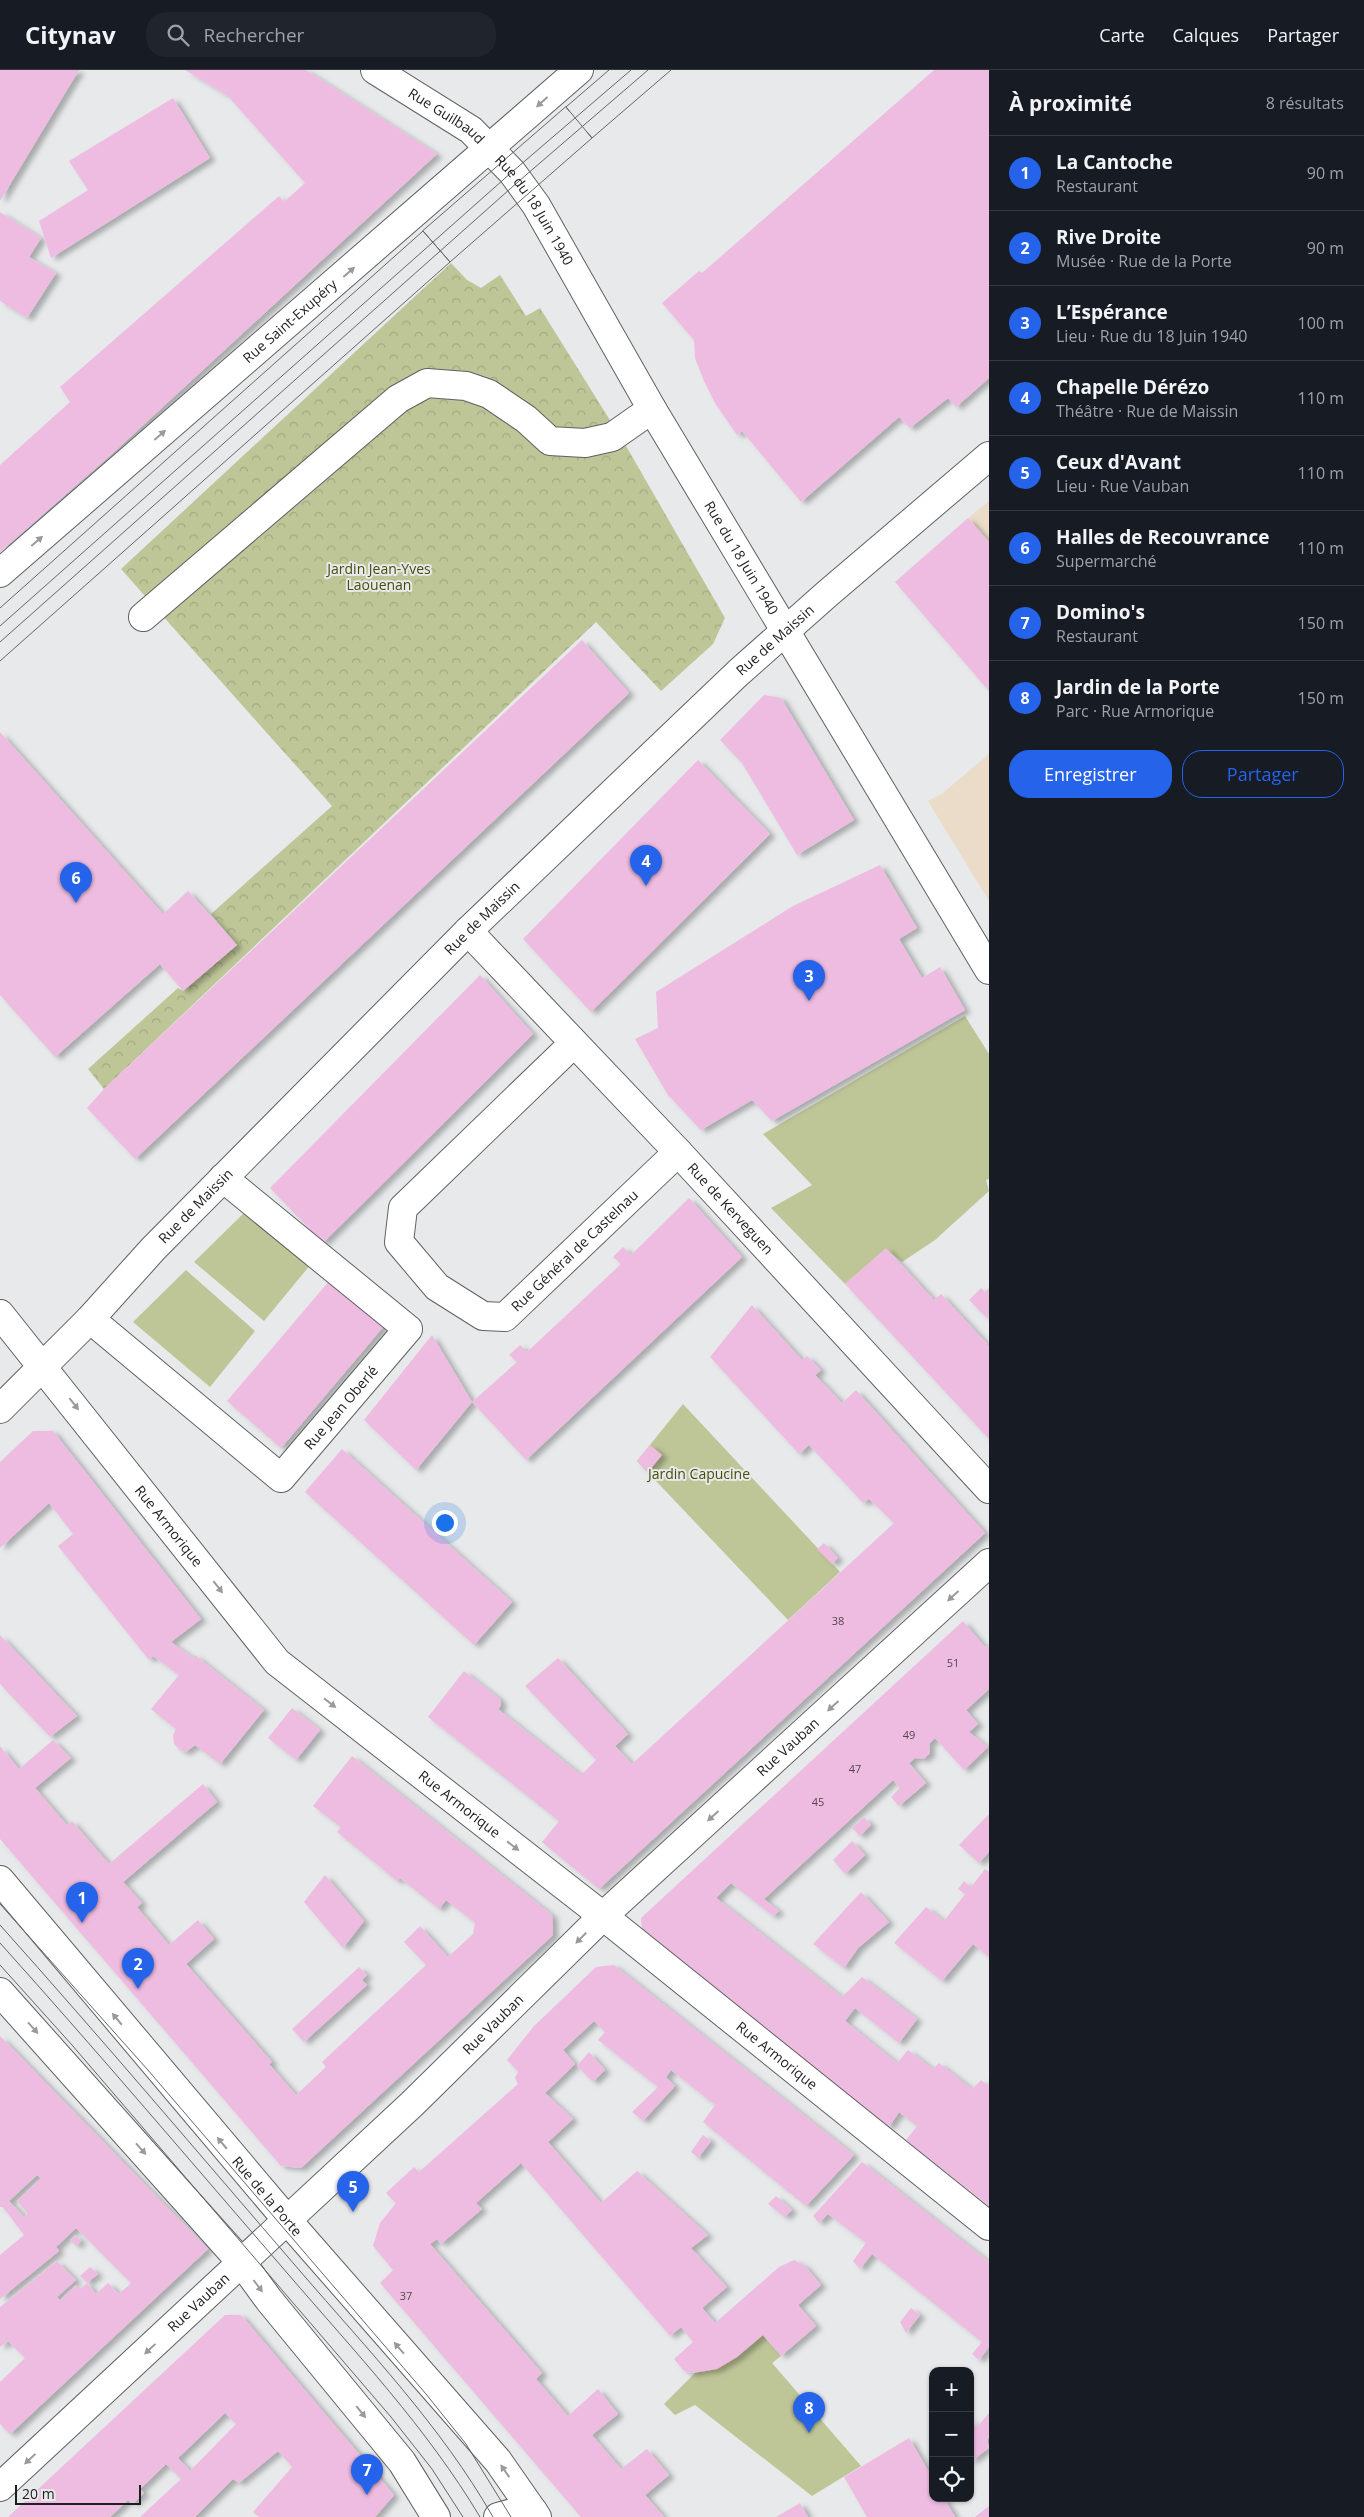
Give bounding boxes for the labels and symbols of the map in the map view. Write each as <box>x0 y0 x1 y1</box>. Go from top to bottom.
street label: Rue Guilbaud <box>405 83 489 148</box>
one-way arrow <box>536 96 549 107</box>
street label: Rue du 18 Juin 1940 <box>491 150 578 269</box>
one-way arrow <box>343 266 355 278</box>
street label: Rue Saint-Exupéry <box>238 274 341 367</box>
one-way arrow <box>154 430 166 441</box>
street label: Rue du 18 Juin 1940 <box>700 497 783 618</box>
one-way arrow <box>30 536 43 547</box>
park label: Jardin Jean-Yves Laouenan <box>325 559 431 594</box>
street label: Rue de Maissin <box>732 600 818 679</box>
pin: 4 <box>630 845 662 886</box>
pin: 6 <box>60 862 92 903</box>
street label: Rue de Maissin <box>440 877 523 959</box>
pin: 3 <box>793 960 825 1001</box>
street label: Rue de Kerveguen <box>683 1158 778 1258</box>
street label: Rue de Maissin <box>154 1164 237 1247</box>
street label: Rue Général de Castelnau <box>507 1185 642 1315</box>
street label: Rue Jean Oberlé <box>299 1361 382 1453</box>
one-way arrow <box>68 1398 79 1411</box>
park label: Jardin Capucine <box>646 1464 750 1483</box>
street label: Rue Armorique <box>131 1481 208 1570</box>
your location <box>432 1510 458 1536</box>
one-way arrow <box>212 1580 223 1593</box>
one-way arrow <box>948 1590 960 1602</box>
house number: 38 <box>832 1613 844 1628</box>
house number: 51 <box>947 1655 959 1670</box>
one-way arrow <box>323 1698 337 1708</box>
one-way arrow <box>828 1700 840 1712</box>
street label: Rue Vauban <box>752 1713 823 1780</box>
house number: 49 <box>903 1727 915 1742</box>
house number: 47 <box>849 1761 861 1776</box>
street label: Rue Armorique <box>415 1766 505 1842</box>
house number: 45 <box>812 1794 824 1809</box>
one-way arrow <box>708 1810 720 1822</box>
one-way arrow <box>506 1841 519 1852</box>
pin: 1 <box>66 1882 98 1923</box>
one-way arrow <box>575 1932 587 1944</box>
pin: 2 <box>122 1948 154 1989</box>
street label: Rue Vauban <box>458 1990 527 2058</box>
one-way arrow <box>112 2012 123 2025</box>
street label: Rue Armorique <box>733 2017 822 2094</box>
one-way arrow <box>27 2022 38 2035</box>
one-way arrow <box>217 2137 228 2149</box>
one-way arrow <box>135 2143 147 2155</box>
street label: Rue de la Porte <box>228 2152 307 2240</box>
pin: 5 <box>337 2171 369 2212</box>
street label: Rue Vauban <box>163 2268 233 2336</box>
one-way arrow <box>253 2279 264 2292</box>
house number: 37 <box>400 2288 412 2303</box>
one-way arrow <box>144 2343 156 2355</box>
one-way arrow <box>393 2343 405 2355</box>
pin: 8 <box>793 2392 825 2433</box>
one-way arrow <box>355 2405 366 2418</box>
one-way arrow <box>25 2453 37 2465</box>
pin: 7 <box>351 2454 383 2495</box>
one-way arrow <box>500 2464 510 2478</box>
scale bar <box>15 2482 141 2505</box>

